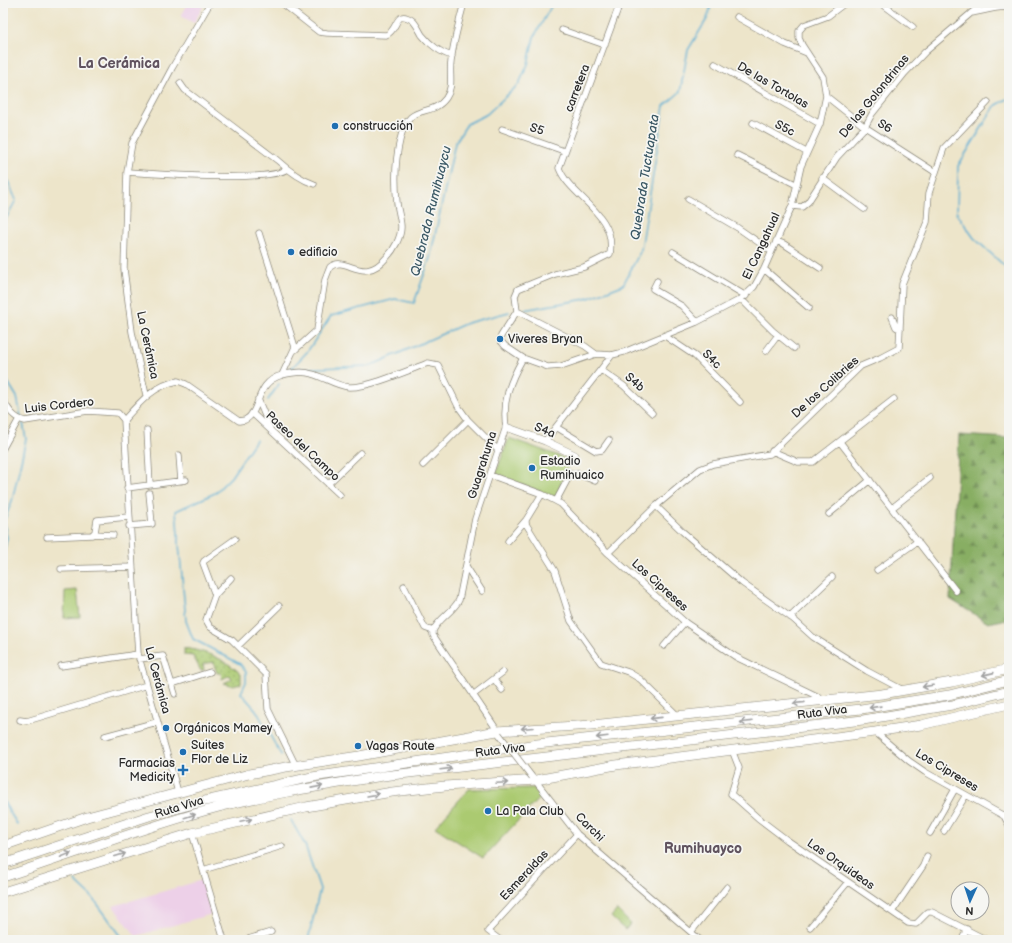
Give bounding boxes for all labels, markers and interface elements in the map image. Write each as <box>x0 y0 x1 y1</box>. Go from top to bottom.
street label: De las Golondrinas <box>836 52 913 141</box>
district label: La Cerámica <box>78 55 160 72</box>
street label: De las Tortolas <box>734 59 811 112</box>
street label: carretera <box>561 62 594 114</box>
water label: Quebrada Tuctuapata <box>627 113 663 241</box>
street label: S6 <box>875 116 895 137</box>
street label: S5c <box>772 117 797 140</box>
place label: construcción <box>343 119 413 134</box>
street label: S5 <box>528 120 546 139</box>
marker: construcción <box>330 121 340 131</box>
water label: Quebrada Rumihuaycu <box>407 144 455 278</box>
street label: El Cangahual <box>739 210 784 282</box>
place label: edificio <box>299 245 338 260</box>
marker: edificio <box>286 247 296 257</box>
street label: La Cerámica <box>133 310 162 381</box>
place label: Viveres Bryan <box>508 332 583 347</box>
marker: Viveres Bryan <box>495 334 505 344</box>
street label: S4c <box>699 347 724 372</box>
street label: De los Colibries <box>789 353 862 421</box>
street label: S4b <box>622 370 648 395</box>
street label: Luis Cordero <box>23 394 95 417</box>
street label: Paseo del Campo <box>262 408 343 485</box>
street label: S4a <box>532 420 558 441</box>
street label: Guagrahuma <box>464 429 501 501</box>
place label: Estadio Rumihuaico <box>540 454 604 483</box>
marker: Estadio Rumihuaico <box>527 463 537 473</box>
street label: Los Cipreses <box>628 556 691 615</box>
street label: La Cerámica <box>141 645 174 716</box>
one-way arrow <box>982 670 995 678</box>
one-way arrow <box>922 682 935 690</box>
one-way arrow <box>793 699 806 707</box>
street label: Ruta Viva <box>796 702 848 723</box>
one-way arrow <box>869 703 882 711</box>
one-way arrow <box>650 714 663 722</box>
one-way arrow <box>740 718 753 725</box>
place label: Orgánicos Mamey <box>174 721 273 736</box>
marker: Orgánicos Mamey <box>161 723 171 733</box>
one-way arrow <box>521 725 534 732</box>
one-way arrow <box>596 733 609 741</box>
place label: Suites Flor de Liz <box>191 738 248 767</box>
place label: Vagas Route <box>366 739 435 754</box>
street label: Ruta Viva <box>474 740 526 761</box>
marker: Vagas Route <box>353 741 363 751</box>
street label: Los Cipreses <box>912 746 981 795</box>
marker: Suites Flor de Liz <box>178 747 188 757</box>
place label: Farmacias Medicity <box>118 756 176 785</box>
marker: Farmacias Medicity <box>178 765 188 775</box>
one-way arrow <box>439 765 452 773</box>
one-way arrow <box>495 779 508 786</box>
one-way arrow <box>310 783 323 791</box>
one-way arrow <box>366 791 379 799</box>
street label: Ruta Viva <box>153 793 206 822</box>
place label: La Pala Club <box>496 804 564 819</box>
marker: La Pala Club <box>483 806 493 816</box>
street label: Carchi <box>572 810 608 845</box>
one-way arrow <box>184 812 197 819</box>
one-way arrow <box>239 815 252 823</box>
street label: Las Orquideas <box>804 836 877 893</box>
district label: Rumihuayco <box>664 840 742 857</box>
street label: Esmeraldas <box>497 847 552 904</box>
one-way arrow <box>60 850 72 858</box>
one-way arrow <box>114 851 127 858</box>
north arrow <box>950 881 990 921</box>
text: N <box>965 904 974 917</box>

